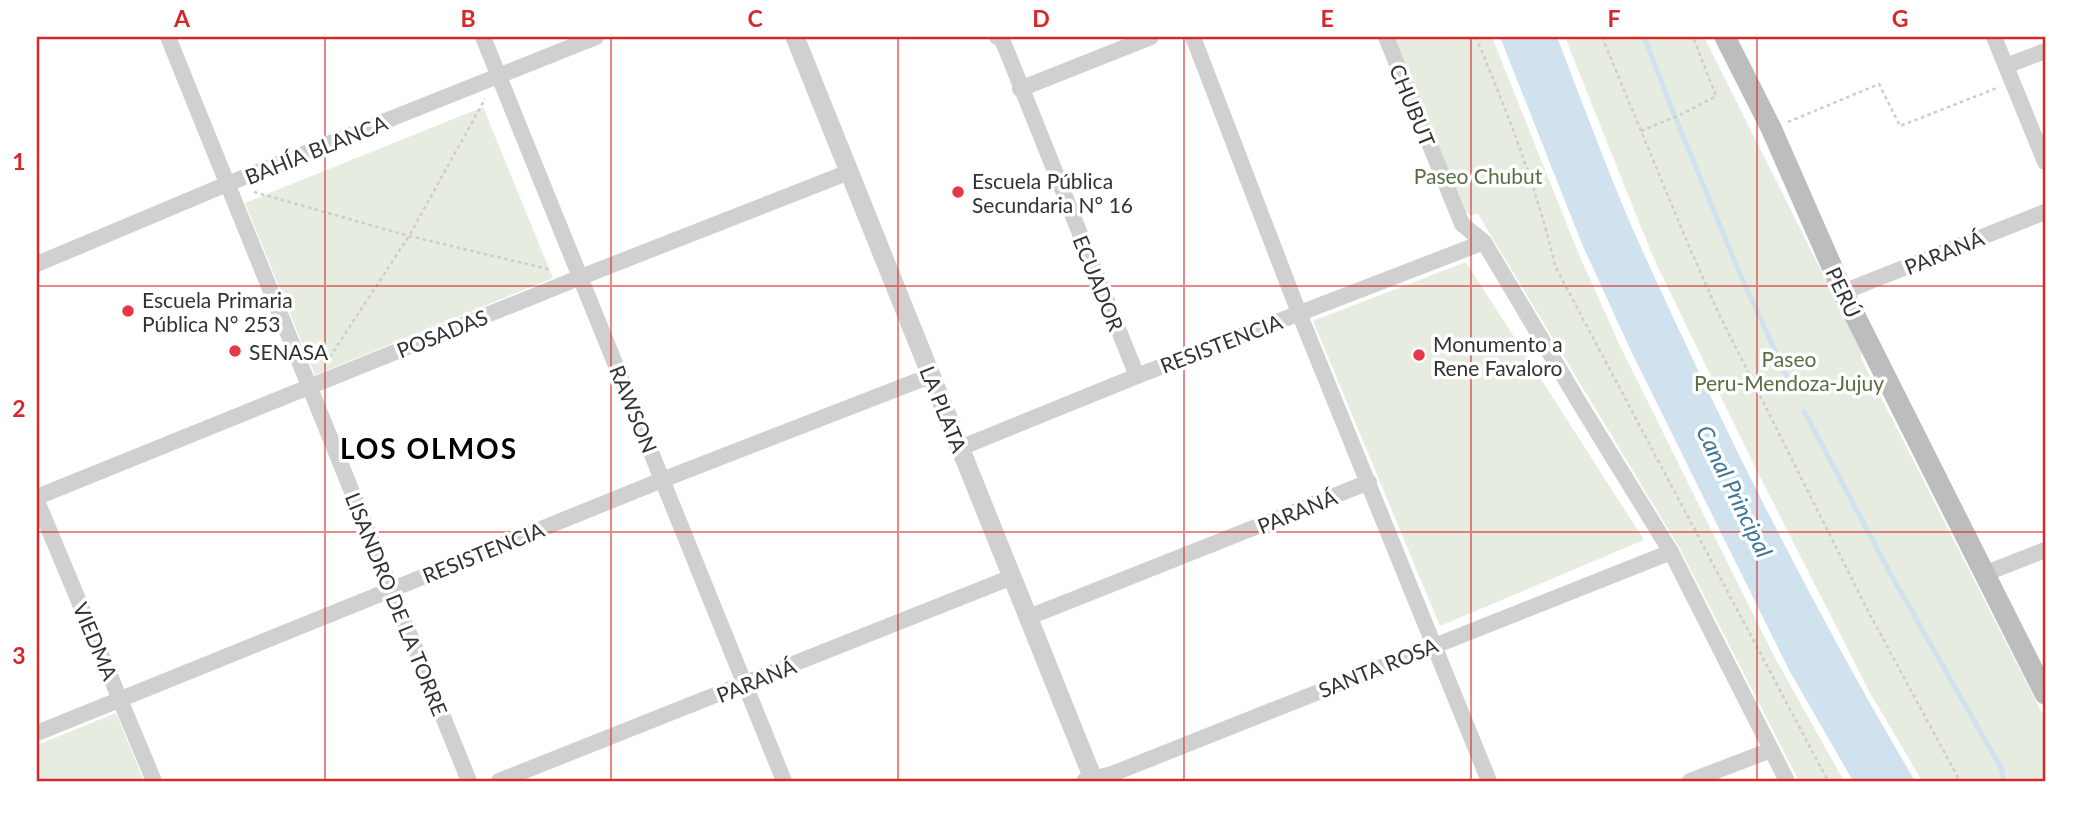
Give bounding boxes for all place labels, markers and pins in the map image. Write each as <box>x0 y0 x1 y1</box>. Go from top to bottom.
place label: Escuela Pública Secundaria N° 16 <box>972 168 1133 217</box>
marker: Escuela Pública Secundaria N° 16 <box>950 184 966 200</box>
place label: Escuela Primaria Pública N° 253 <box>142 287 293 336</box>
marker: Escuela Primaria Pública N° 253 <box>120 303 136 319</box>
place label: Monumento a Rene Favaloro <box>1433 331 1563 380</box>
place label: SENASA <box>249 339 329 364</box>
marker: SENASA <box>227 343 243 359</box>
marker: Monumento a Rene Favaloro <box>1411 347 1427 363</box>

